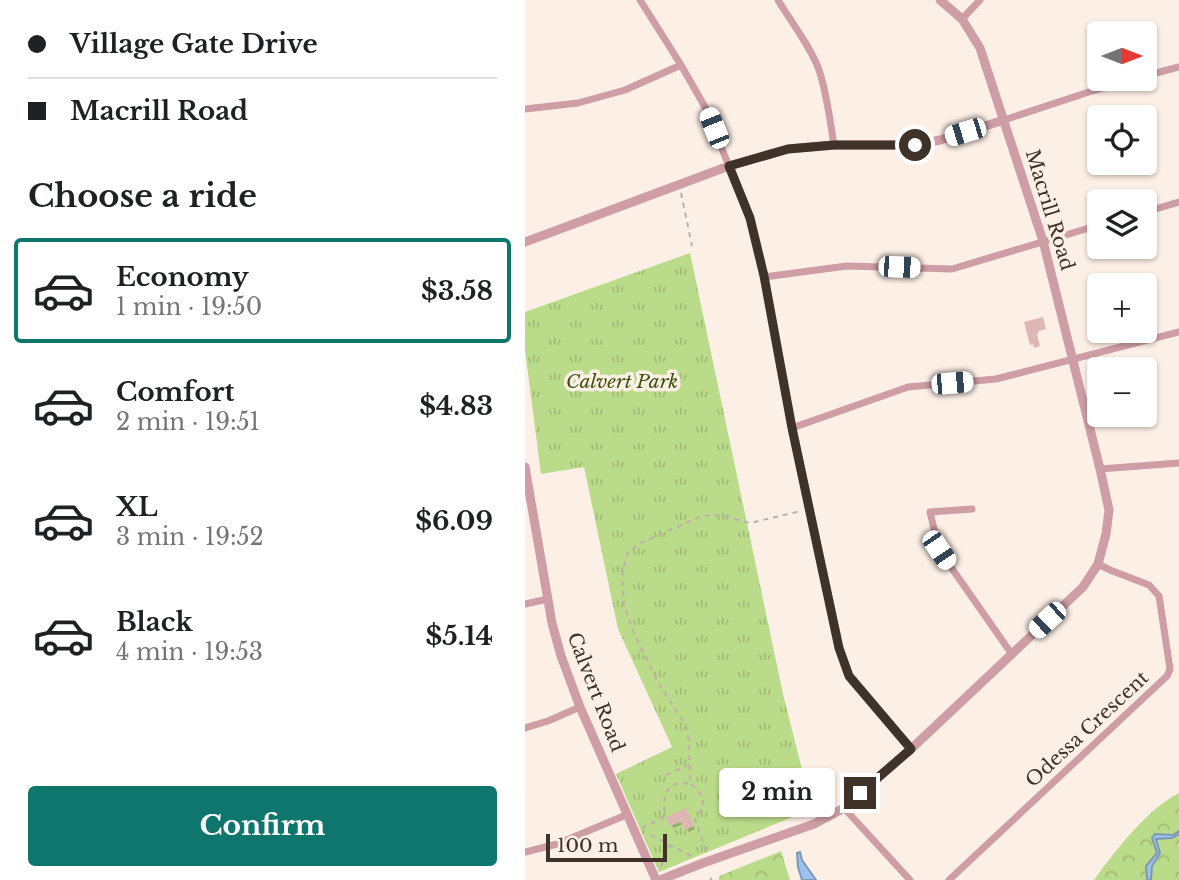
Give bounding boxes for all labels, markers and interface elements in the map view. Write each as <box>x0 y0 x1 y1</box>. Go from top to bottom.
north arrow <box>1087 21 1157 91</box>
map controls <box>1087 21 1157 427</box>
text: Village Gate Drive <box>70 28 318 60</box>
text: Macrill Road <box>70 95 248 127</box>
car <box>697 105 732 151</box>
button: locate <box>1087 105 1157 175</box>
car <box>942 116 989 148</box>
route start <box>899 129 931 161</box>
street label: Macrill Road <box>1021 147 1079 273</box>
text: Choose a ride <box>28 176 257 216</box>
button: layers <box>1087 189 1157 259</box>
car <box>878 256 921 278</box>
icon: car <box>32 259 95 322</box>
text: Economy <box>116 261 249 293</box>
button: + <box>1087 273 1157 343</box>
text: $3.58 <box>421 275 493 307</box>
text: 1 min · 19:50 <box>116 293 262 321</box>
button: − <box>1087 357 1157 427</box>
park label: Calvert Park <box>566 370 678 393</box>
car <box>931 371 974 395</box>
icon: car <box>32 374 95 437</box>
text: Comfort <box>116 376 234 408</box>
text: $4.83 <box>419 390 493 422</box>
text: 2 min · 19:51 <box>116 408 260 436</box>
icon: car <box>32 489 95 552</box>
text: XL <box>116 491 158 523</box>
text: $6.09 <box>415 505 493 537</box>
text: 3 min · 19:52 <box>116 523 264 551</box>
car <box>919 527 960 573</box>
car <box>1025 598 1070 642</box>
icon: car <box>32 604 95 667</box>
text: Black <box>116 606 193 638</box>
text: $5.14 <box>425 620 493 652</box>
street label: Calvert Road <box>563 629 629 755</box>
text: 4 min · 19:53 <box>116 638 263 666</box>
street label: Odessa Crescent <box>1021 666 1154 792</box>
callout: 2 min <box>720 768 835 818</box>
route end <box>844 777 876 809</box>
text: 2 min <box>741 778 813 806</box>
button: Confirm <box>28 786 497 866</box>
scale bar <box>546 831 667 863</box>
text: 100 m <box>557 834 618 857</box>

